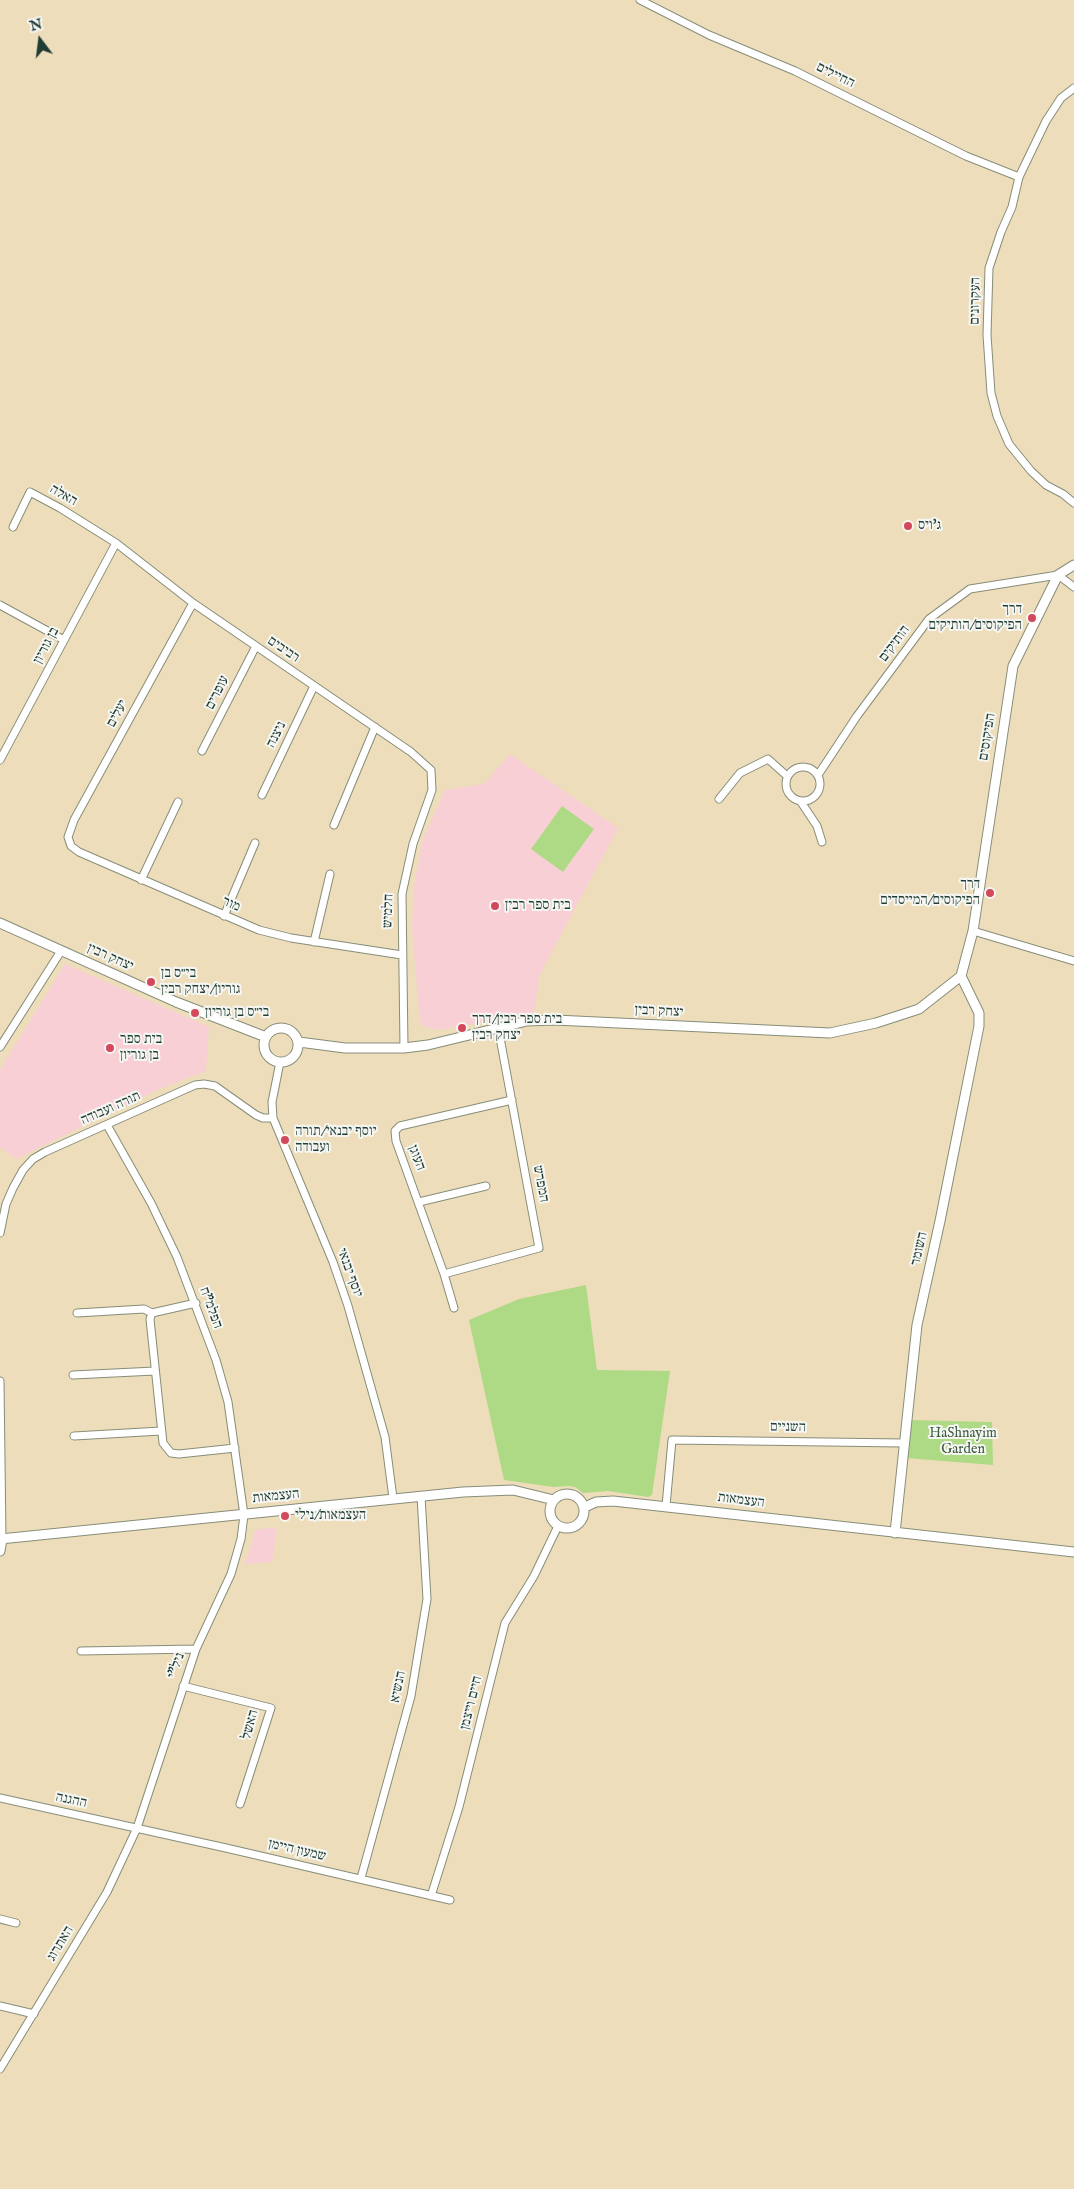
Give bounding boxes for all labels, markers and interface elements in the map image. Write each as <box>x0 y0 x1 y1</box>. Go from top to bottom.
north arrow <box>15 15 65 65</box>
text: N <box>28 15 44 36</box>
street label: החיילים <box>813 59 857 93</box>
street label: העקרונים <box>967 277 985 325</box>
street label: האלה <box>46 481 80 511</box>
place label: ג'ויס <box>918 518 941 534</box>
marker: ג'ויס <box>902 520 914 532</box>
place label: דרך הפיקוסים/הותיקים <box>928 602 1022 634</box>
marker: דרך הפיקוסים/הותיקים <box>1026 612 1038 624</box>
street label: הותיקים <box>876 623 914 665</box>
street label: בן גוריון <box>30 625 64 667</box>
street label: רביבים <box>264 633 302 667</box>
street label: עופרים <box>202 673 234 713</box>
street label: יעלים <box>104 697 132 731</box>
street label: הפיקוסים <box>976 712 1000 762</box>
street label: ניצנה <box>263 719 291 751</box>
place label: דרך הפיקוסים/המייסדים <box>880 877 980 910</box>
marker: דרך הפיקוסים/המייסדים <box>984 887 996 899</box>
street label: מור <box>219 894 243 916</box>
street label: חלמיש <box>380 894 398 928</box>
place label: בית ספר רבין <box>505 898 571 914</box>
marker: בית ספר רבין <box>489 900 501 912</box>
street label: יצחק רבין <box>84 940 136 976</box>
place label: בי״ס בן גוריון/יצחק רבין <box>161 966 241 999</box>
marker: בי״ס בן גוריון/יצחק רבין <box>145 976 157 988</box>
street label: יצחק רבין <box>634 1002 684 1022</box>
place label: בי״ס בן גוריון <box>205 1005 269 1021</box>
marker: בי״ס בן גוריון <box>189 1007 201 1019</box>
place label: בית ספר רבין/דרך יצחק רבין <box>472 1012 562 1044</box>
marker: בית ספר רבין/דרך יצחק רבין <box>456 1022 468 1034</box>
place label: בית ספר בן גוריון <box>120 1032 162 1064</box>
marker: בית ספר בן גוריון <box>104 1042 116 1054</box>
street label: תורה ועבודה <box>78 1088 144 1130</box>
place label: יוסף יבנאי/תורה ועבודה <box>295 1124 376 1156</box>
marker: יוסף יבנאי/תורה ועבודה <box>279 1134 291 1146</box>
street label: העוגן <box>404 1143 428 1173</box>
street label: המפרש <box>528 1164 552 1204</box>
street label: השומר <box>908 1231 932 1267</box>
street label: יוסף יבנאי <box>332 1246 366 1300</box>
street label: הפלמ"ח <box>195 1285 225 1331</box>
street label: השניים <box>770 1419 806 1437</box>
park label: HaShnayim Garden <box>929 1426 997 1458</box>
street label: העצמאות <box>252 1486 300 1508</box>
street label: העצמאות <box>716 1490 766 1512</box>
place label: העצמאות/נילי <box>295 1508 366 1524</box>
marker: העצמאות/נילי <box>279 1510 291 1522</box>
street label: ניל"י <box>165 1651 189 1681</box>
street label: הנשיא <box>387 1670 411 1704</box>
street label: חיים וייצמן <box>457 1674 487 1732</box>
street label: האשל <box>239 1708 263 1742</box>
street label: ההגנה <box>54 1789 88 1813</box>
street label: שמעון היימן <box>267 1836 327 1866</box>
street label: האתרוג <box>44 1923 78 1965</box>

